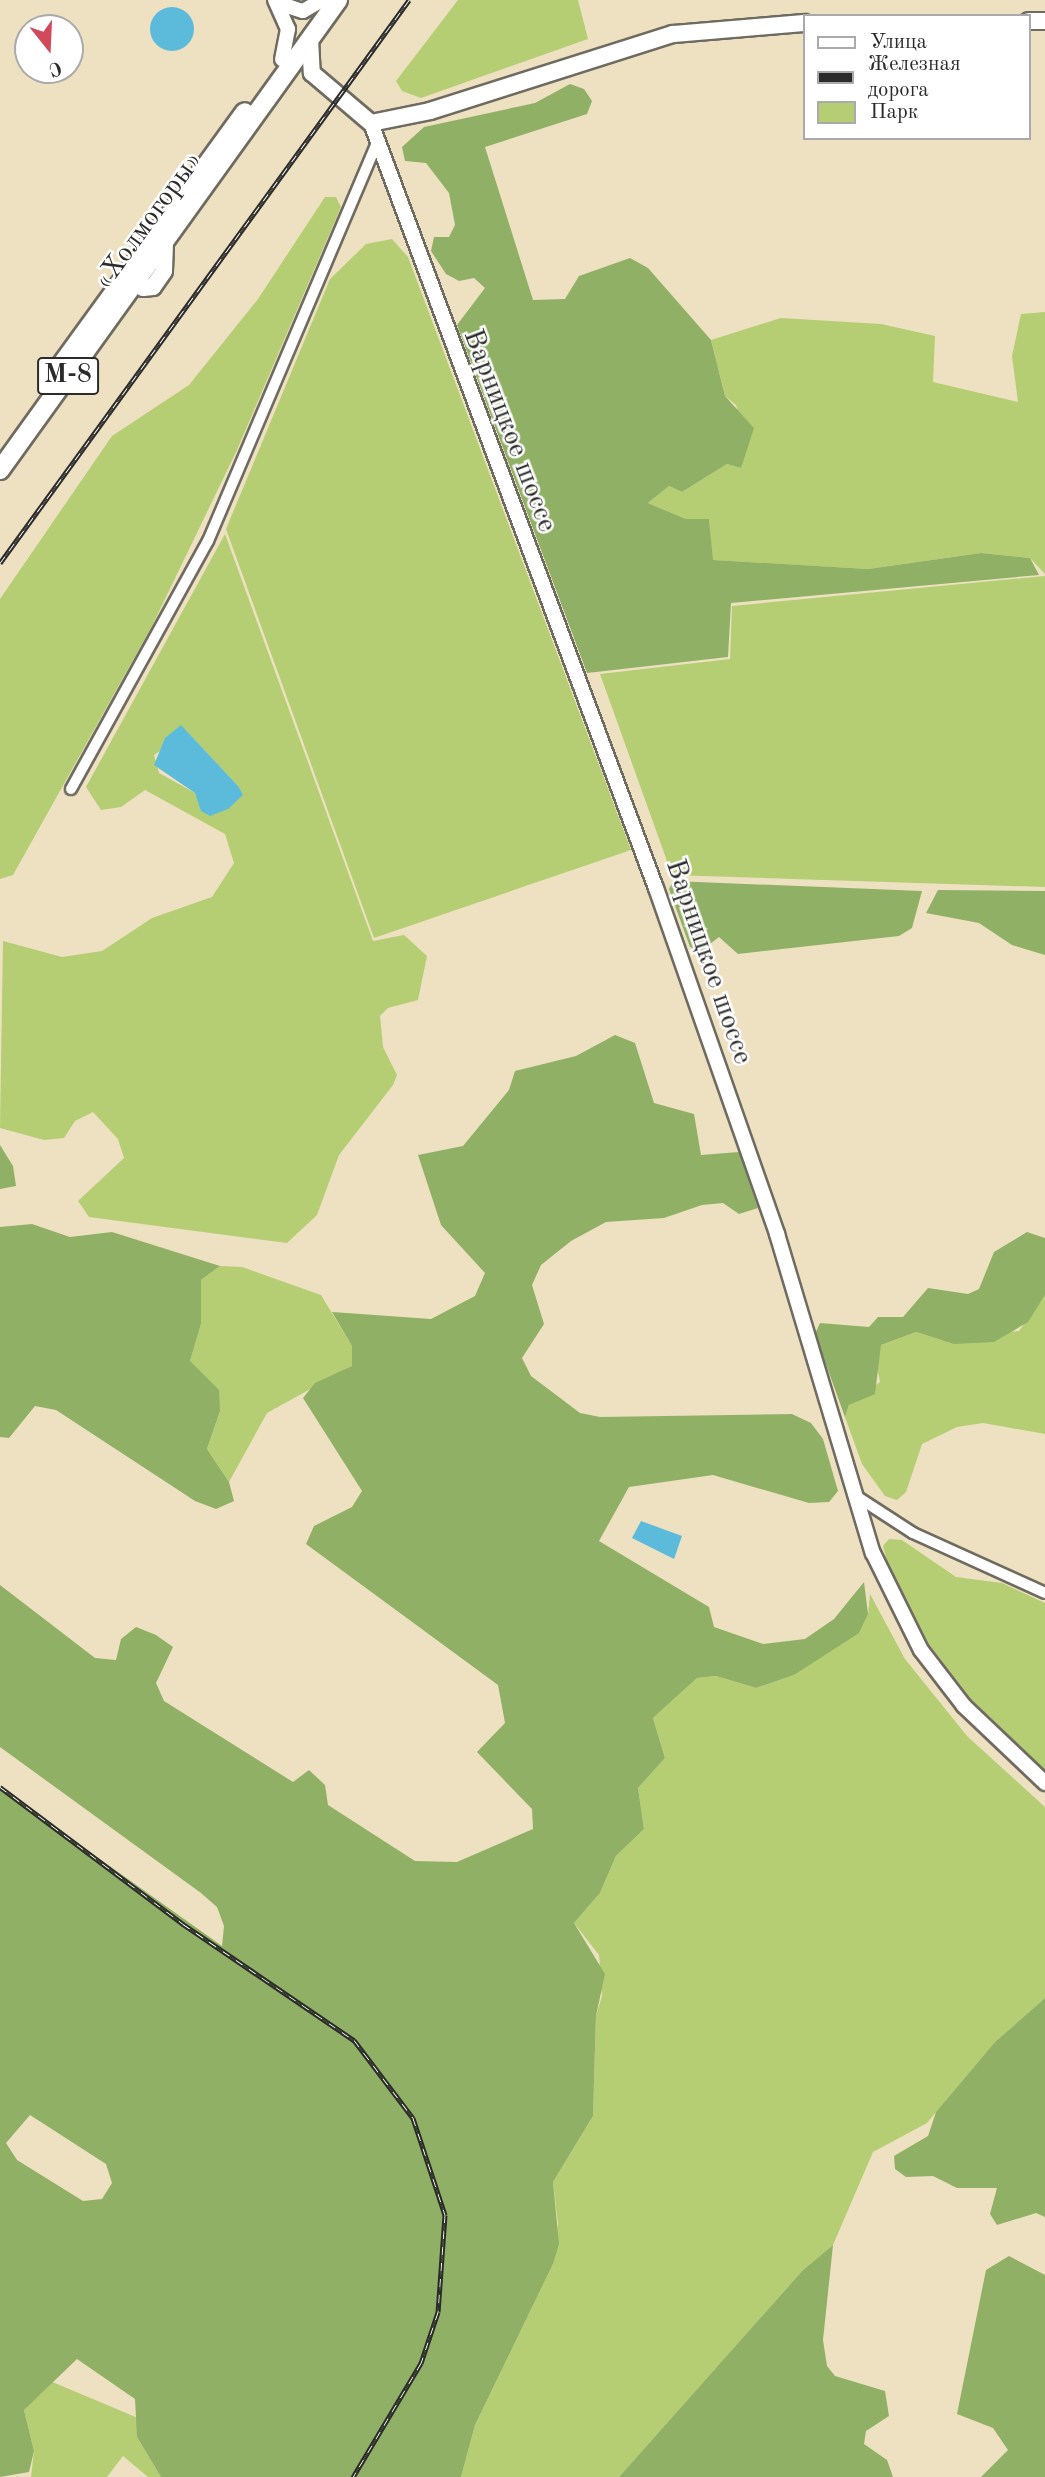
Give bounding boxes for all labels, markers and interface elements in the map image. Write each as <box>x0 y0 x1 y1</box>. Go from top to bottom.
north arrow <box>14 14 84 84</box>
legend <box>804 14 1031 140</box>
text: Улица <box>870 32 927 53</box>
text: Железная дорога <box>868 54 961 101</box>
text: С <box>46 57 64 79</box>
text: Парк <box>870 102 918 123</box>
street label: «Холмогоры» <box>88 145 210 297</box>
street label: Варницкое шоссе <box>455 325 563 537</box>
road number: М-8 <box>36 354 100 398</box>
street label: Варницкое шоссе <box>657 855 759 1069</box>

